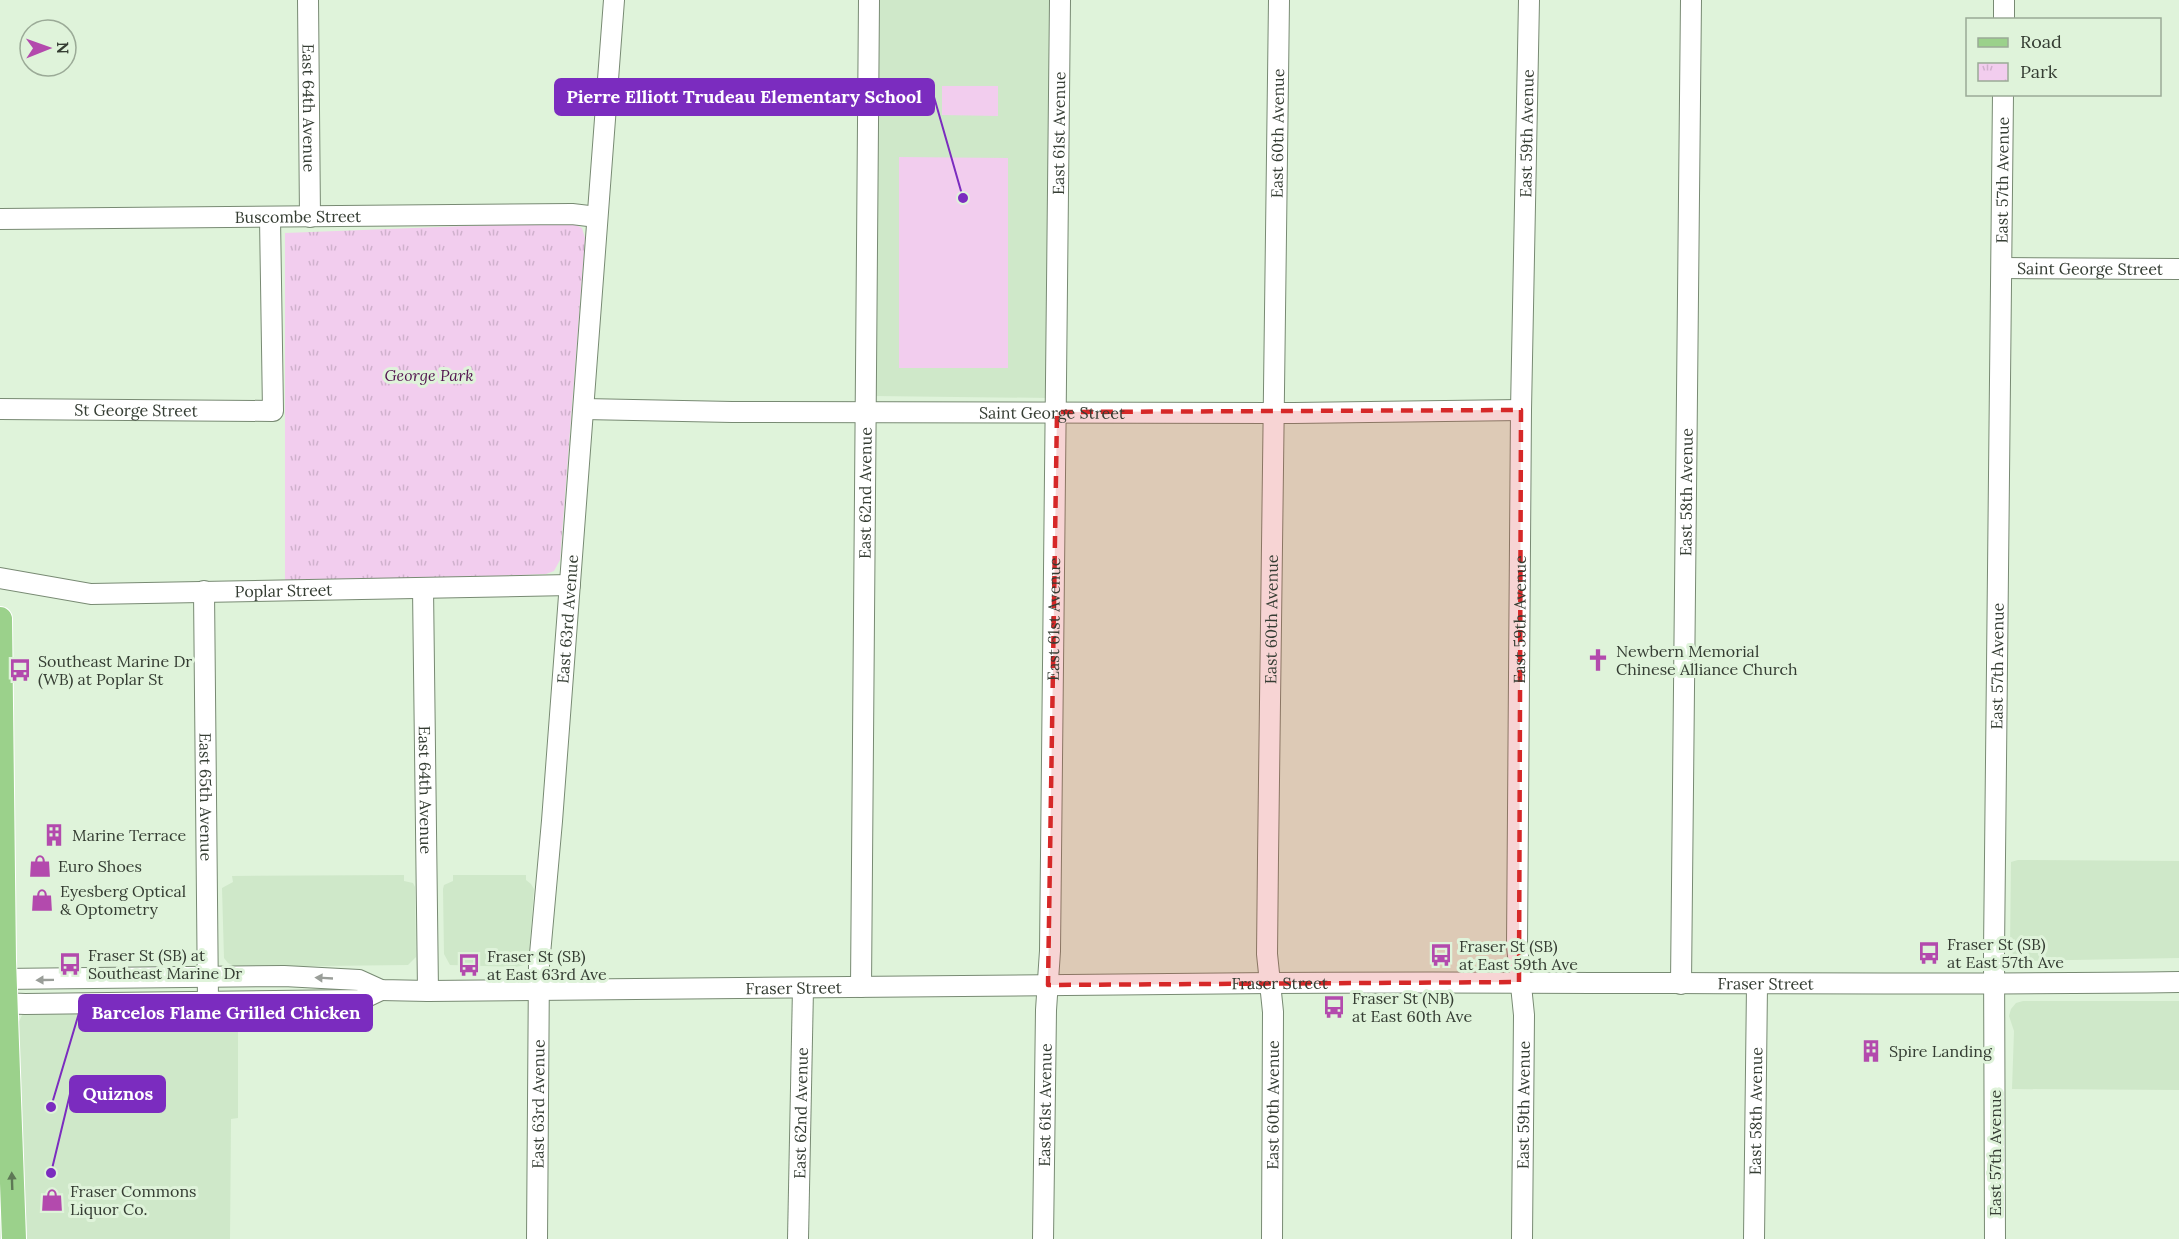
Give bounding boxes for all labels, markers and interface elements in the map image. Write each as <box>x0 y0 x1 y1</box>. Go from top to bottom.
north arrow <box>18 18 78 78</box>
legend <box>1966 18 2161 96</box>
text: Road <box>2020 30 2062 53</box>
text: N <box>53 41 73 54</box>
street label: East 64th Avenue <box>298 44 320 173</box>
text: Park <box>2020 60 2058 83</box>
street label: East 60th Avenue <box>1266 68 1288 198</box>
street label: East 59th Avenue <box>1515 69 1538 198</box>
street label: East 61st Avenue <box>1048 71 1069 195</box>
callout: Pierre Elliott Trudeau Elementary School <box>555 79 934 115</box>
text: Pierre Elliott Trudeau Elementary School <box>566 85 922 108</box>
street label: East 57th Avenue <box>1991 116 2013 243</box>
street label: Buscombe Street <box>235 206 362 227</box>
street label: Saint George Street <box>2017 258 2164 279</box>
park label: George Park <box>385 365 473 385</box>
street label: St George Street <box>74 400 199 420</box>
street label: Saint George Street <box>979 402 1126 423</box>
street label: East 62nd Avenue <box>854 427 876 559</box>
street label: East 58th Avenue <box>1675 428 1697 556</box>
street label: East 63rd Avenue <box>552 554 582 684</box>
street label: East 60th Avenue <box>1260 554 1282 684</box>
street label: East 59th Avenue <box>1509 555 1530 684</box>
street label: East 61st Avenue <box>1043 557 1064 681</box>
street label: Poplar Street <box>235 579 333 601</box>
street label: East 57th Avenue <box>1986 602 2008 729</box>
place label: Newbern Memorial Chinese Alliance Church <box>1616 641 1798 679</box>
church icon: Newbern Memorial Chinese Alliance Church <box>1585 647 1611 673</box>
place label: Southeast Marine Dr (WB) at Poplar St <box>38 651 192 690</box>
bus stop icon: Southeast Marine Dr (WB) at Poplar St <box>7 657 33 683</box>
street label: East 64th Avenue <box>415 726 436 855</box>
street label: East 65th Avenue <box>195 733 217 862</box>
building icon: Marine Terrace <box>41 822 67 848</box>
place label: Marine Terrace <box>72 825 187 845</box>
shop icon: Euro Shoes <box>27 853 53 879</box>
place label: Euro Shoes <box>58 856 142 876</box>
place label: Eyesberg Optical & Optometry <box>60 881 186 919</box>
shop icon: Eyesberg Optical & Optometry <box>29 887 55 913</box>
place label: Fraser St (SB) at East 57th Ave <box>1947 934 2064 972</box>
place label: Fraser St (SB) at East 59th Ave <box>1459 936 1578 974</box>
bus stop icon: Fraser St (SB) at East 57th Ave <box>1916 940 1942 966</box>
bus stop icon: Fraser St (SB) at East 59th Ave <box>1428 942 1454 968</box>
place label: Fraser St (SB) at Southeast Marine Dr <box>88 945 242 983</box>
place label: Fraser St (SB) at East 63rd Ave <box>487 946 607 984</box>
bus stop icon: Fraser St (SB) at Southeast Marine Dr <box>57 951 83 977</box>
bus stop icon: Fraser St (SB) at East 63rd Ave <box>456 952 482 978</box>
street label: Fraser Street <box>1231 973 1329 993</box>
street label: Fraser Street <box>1717 973 1815 993</box>
one-way arrow <box>315 974 334 983</box>
one-way arrow <box>36 975 55 985</box>
street label: Fraser Street <box>745 977 843 998</box>
place label: Fraser St (NB) at East 60th Ave <box>1352 988 1472 1026</box>
bus stop icon: Fraser St (NB) at East 60th Ave <box>1321 994 1347 1020</box>
callout: Barcelos Flame Grilled Chicken <box>79 995 372 1031</box>
text: Barcelos Flame Grilled Chicken <box>91 1001 361 1024</box>
building icon: Spire Landing <box>1858 1038 1884 1064</box>
street label: East 63rd Avenue <box>528 1039 548 1169</box>
street label: East 60th Avenue <box>1262 1040 1283 1170</box>
street label: East 59th Avenue <box>1513 1040 1534 1169</box>
place label: Spire Landing <box>1889 1041 1993 1061</box>
street label: East 61st Avenue <box>1034 1043 1056 1167</box>
street label: East 58th Avenue <box>1745 1046 1766 1175</box>
street label: East 62nd Avenue <box>789 1047 812 1179</box>
callout: Quiznos <box>70 1076 165 1112</box>
text: Quiznos <box>83 1082 154 1105</box>
street label: East 57th Avenue <box>1985 1089 2005 1216</box>
one-way arrow <box>7 1171 17 1190</box>
place label: Fraser Commons Liquor Co. <box>70 1181 197 1219</box>
shop icon: Fraser Commons Liquor Co. <box>39 1187 65 1213</box>

